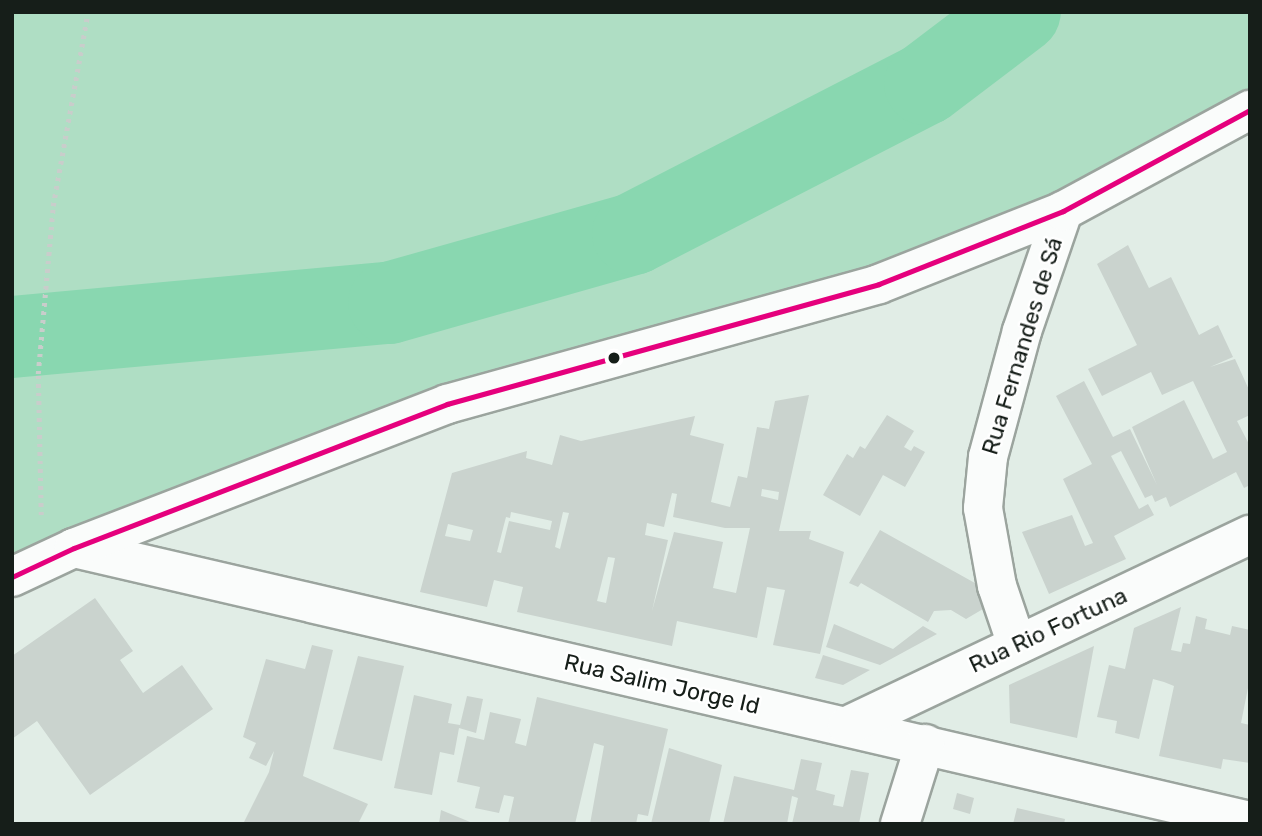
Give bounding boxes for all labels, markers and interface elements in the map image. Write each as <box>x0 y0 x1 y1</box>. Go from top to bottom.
street label: Rua Fernandes de Sá <box>976 234 1068 458</box>
unlabelled marker <box>607 351 621 365</box>
street label: Rua Rio Fortuna <box>965 581 1131 679</box>
street label: Rua Salim Jorge Id <box>561 648 763 720</box>

